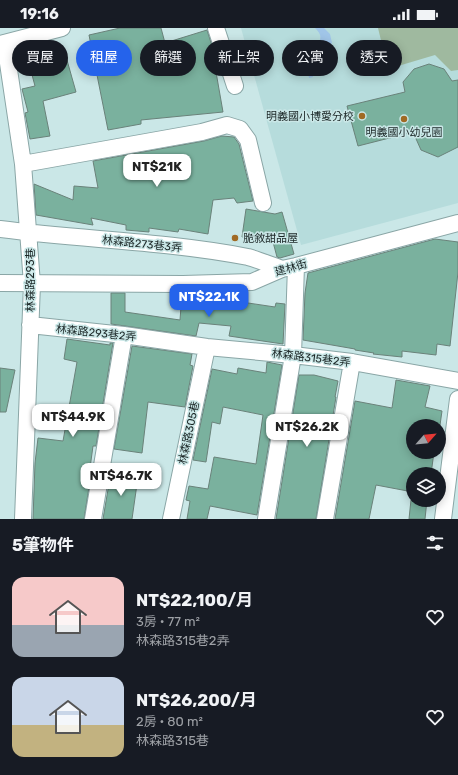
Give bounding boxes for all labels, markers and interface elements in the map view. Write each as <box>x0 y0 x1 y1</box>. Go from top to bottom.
text: 19:16 <box>20 5 59 23</box>
chip: 買屋 <box>12 40 68 76</box>
chip: 租屋 <box>76 40 132 76</box>
chip: 篩選 <box>140 40 196 76</box>
chip: 新上架 <box>204 40 274 76</box>
chip: 公寓 <box>282 40 338 76</box>
chip: 透天 <box>346 40 402 76</box>
place label: 明義國小博愛分校 <box>266 110 354 123</box>
marker: 明義國小博愛分校 <box>357 111 367 121</box>
marker: 明義國小幼兒園 <box>399 114 409 124</box>
place label: 明義國小幼兒園 <box>366 126 443 139</box>
pin: NT$21K <box>124 154 190 188</box>
text: NT$21K <box>132 159 182 174</box>
place label: 脆敘甜品屋 <box>243 232 298 245</box>
street label: 林森路273巷3弄 <box>101 233 183 255</box>
marker: 脆敘甜品屋 <box>230 233 240 243</box>
street label: 林森路293巷 <box>24 248 37 312</box>
street label: 建林街 <box>273 257 309 279</box>
pin: NT$22.1K <box>168 284 250 318</box>
text: NT$22.1K <box>178 289 240 304</box>
street label: 林森路293巷2弄 <box>55 322 137 344</box>
street label: 林森路315巷2弄 <box>271 347 351 369</box>
street label: 林森路305巷 <box>176 400 202 466</box>
pin: NT$44.9K <box>32 404 114 438</box>
text: NT$44.9K <box>41 409 105 424</box>
pin: NT$26.2K <box>266 414 348 448</box>
text: NT$26.2K <box>275 419 339 434</box>
north arrow <box>406 419 446 459</box>
map controls <box>406 419 446 507</box>
pin: NT$46.7K <box>80 463 162 497</box>
button: layers <box>406 467 446 507</box>
text: NT$46.7K <box>90 468 152 483</box>
icon: filters <box>424 532 446 554</box>
text: 5筆物件 <box>12 535 74 555</box>
text: NT$22,100/月 <box>136 590 253 610</box>
icon: home <box>44 593 92 641</box>
icon: heart <box>424 606 446 628</box>
text: 3房 · 77 m² <box>136 614 200 629</box>
text: 林森路315巷2弄 <box>136 633 230 648</box>
text: NT$26,200/月 <box>136 690 257 710</box>
icon: home <box>44 693 92 741</box>
icon: heart <box>424 706 446 728</box>
text: 2房 · 80 m² <box>136 714 203 729</box>
text: 林森路315巷 <box>136 733 209 748</box>

